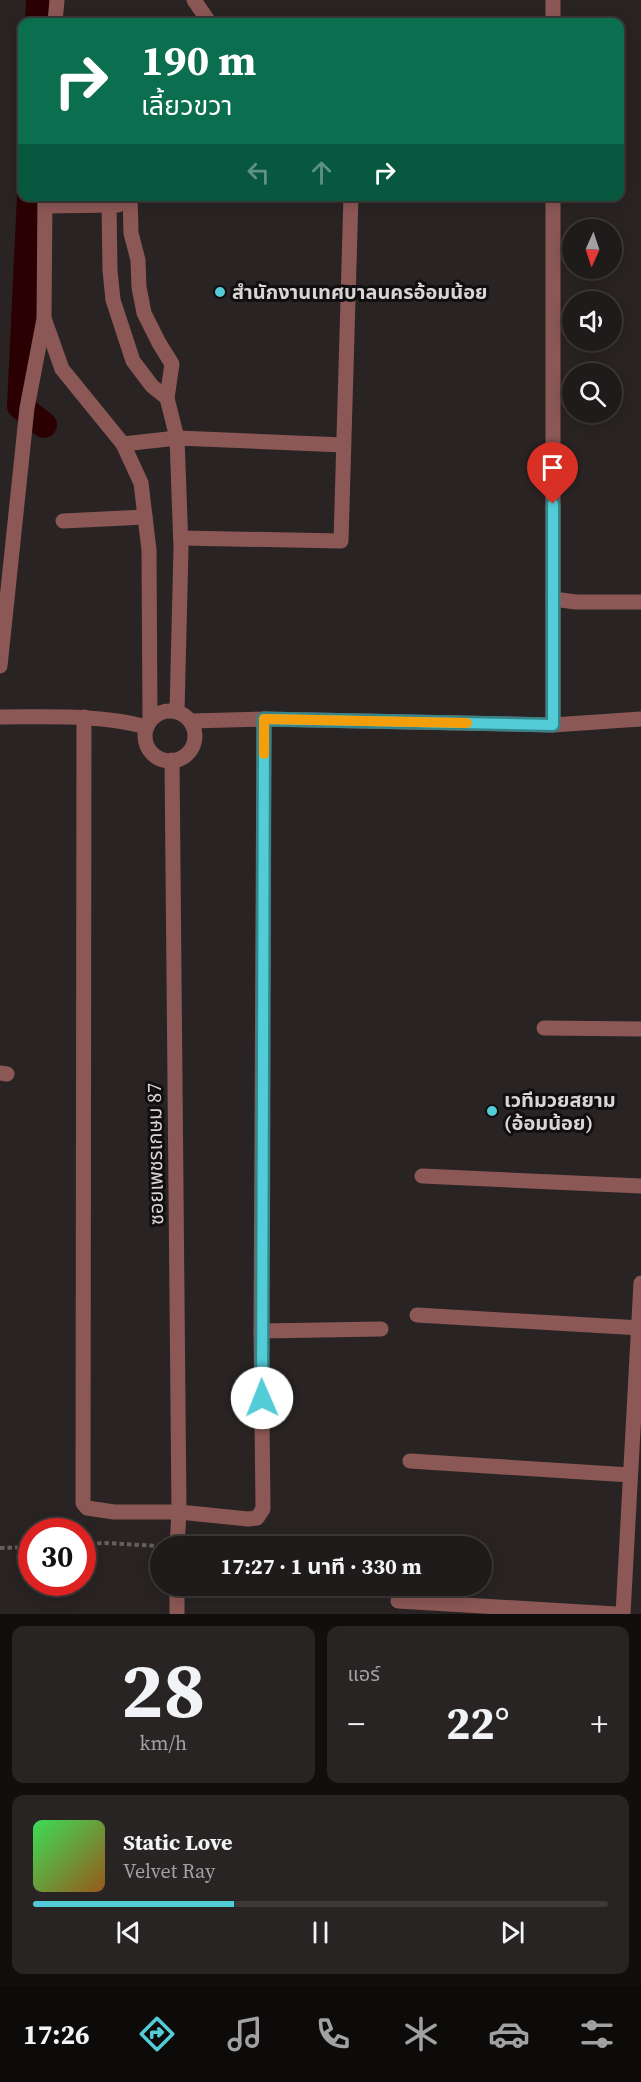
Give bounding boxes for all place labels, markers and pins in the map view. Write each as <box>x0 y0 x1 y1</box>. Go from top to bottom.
place label: สำนักงานเทศบาลนครอ้อมน้อย <box>232 278 487 306</box>
marker: สำนักงานเทศบาลนครอ้อมน้อย <box>213 285 227 299</box>
pin <box>527 442 578 504</box>
place label: เวทีมวยสยาม (อ้อมน้อย) <box>504 1086 616 1137</box>
marker: เวทีมวยสยาม (อ้อมน้อย) <box>485 1104 499 1118</box>

